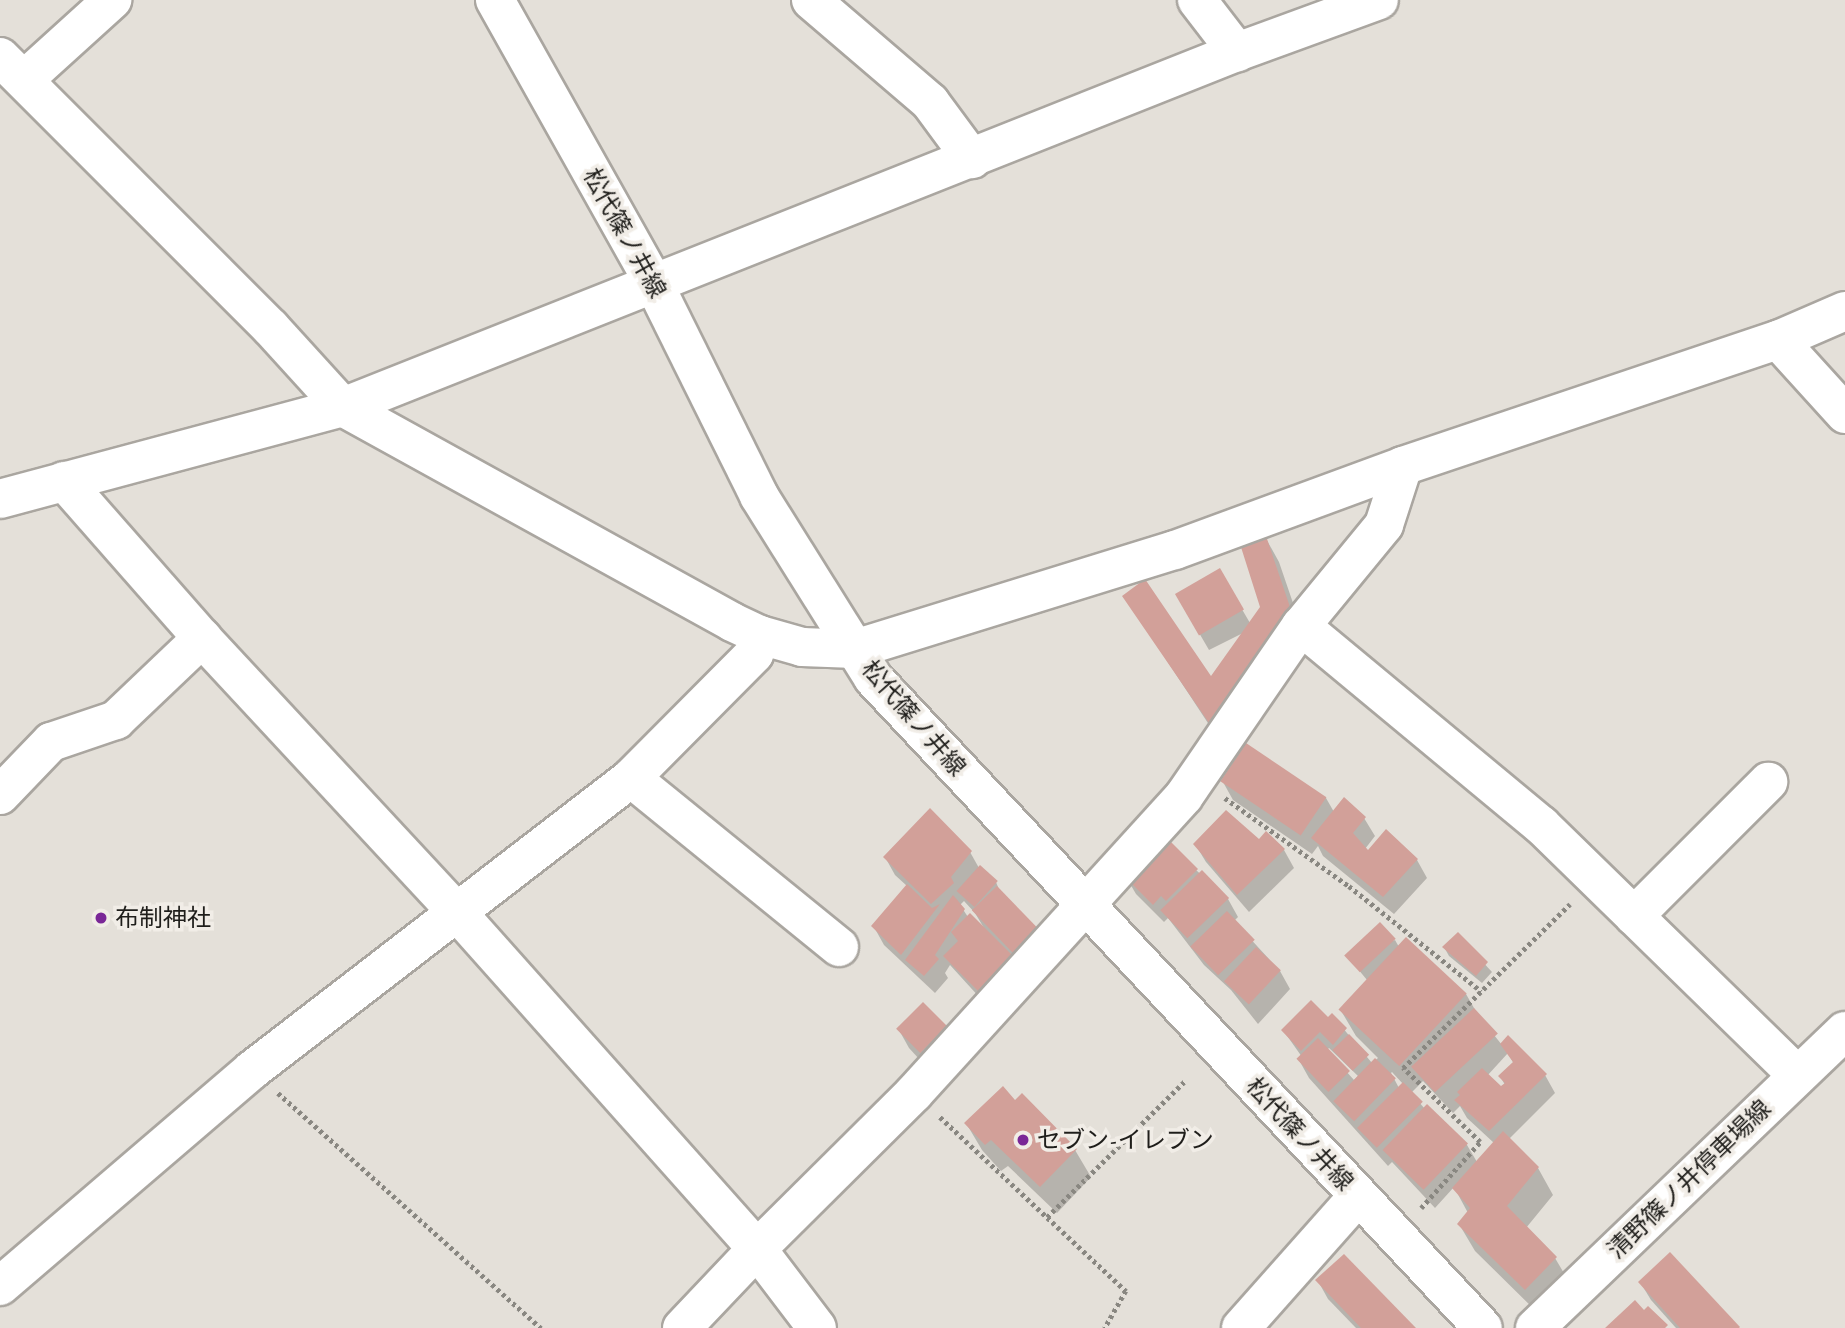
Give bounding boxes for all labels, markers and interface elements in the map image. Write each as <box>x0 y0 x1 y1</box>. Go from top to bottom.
street label: 松代篠ノ井線 <box>577 163 673 303</box>
street label: 松代篠ノ井線 <box>856 654 972 782</box>
place label: 布制神社 <box>115 904 211 932</box>
marker: 布制神社 <box>93 910 109 926</box>
street label: 松代篠ノ井線 <box>1240 1072 1360 1196</box>
street label: 清野篠ノ井停車場線 <box>1601 1094 1777 1264</box>
place label: セブン-イレブン <box>1037 1126 1214 1154</box>
marker: セブン-イレブン <box>1015 1132 1031 1148</box>

